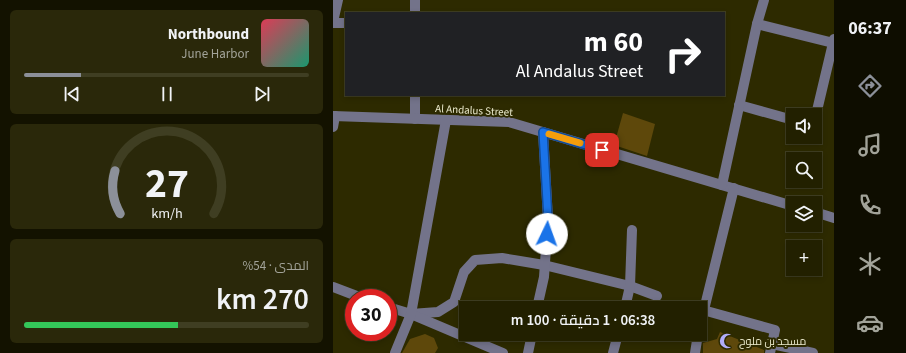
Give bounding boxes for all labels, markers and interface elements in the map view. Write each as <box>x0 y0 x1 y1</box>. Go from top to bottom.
text: 06:37 <box>848 16 892 41</box>
text: 60 m <box>584 22 643 62</box>
text: Northbound <box>168 24 249 45</box>
icon: right <box>657 28 709 80</box>
text: June Harbor <box>181 45 249 63</box>
text: Al Andalus Street <box>516 59 643 84</box>
icon: directions <box>856 72 884 100</box>
icon: previous <box>61 83 83 105</box>
icon: pause <box>156 83 178 105</box>
icon: next <box>251 83 273 105</box>
street label: Al Andalus Street <box>435 101 513 120</box>
map controls <box>786 108 822 276</box>
button: sound <box>786 108 822 144</box>
icon: music <box>856 131 884 159</box>
pin <box>585 133 619 167</box>
icon: arrive <box>591 139 613 161</box>
button: search <box>786 152 822 188</box>
text: 27 <box>145 154 188 214</box>
icon: phone <box>856 191 884 219</box>
button: layers <box>786 196 822 232</box>
text: km/h <box>151 203 182 224</box>
position arrow <box>526 213 568 255</box>
button: + <box>786 240 822 276</box>
icon: climate <box>856 250 884 278</box>
text: المدى · 54% <box>242 257 309 275</box>
text: 270 km <box>216 278 309 321</box>
speed limit sign: 30 <box>345 289 397 341</box>
icon: car <box>856 309 884 337</box>
text: 06:38 · 1 دقيقة · 100 m <box>511 310 655 331</box>
mosque icon: مسجد بن ملوح <box>718 332 736 350</box>
place label: مسجد بن ملوح <box>739 334 806 349</box>

